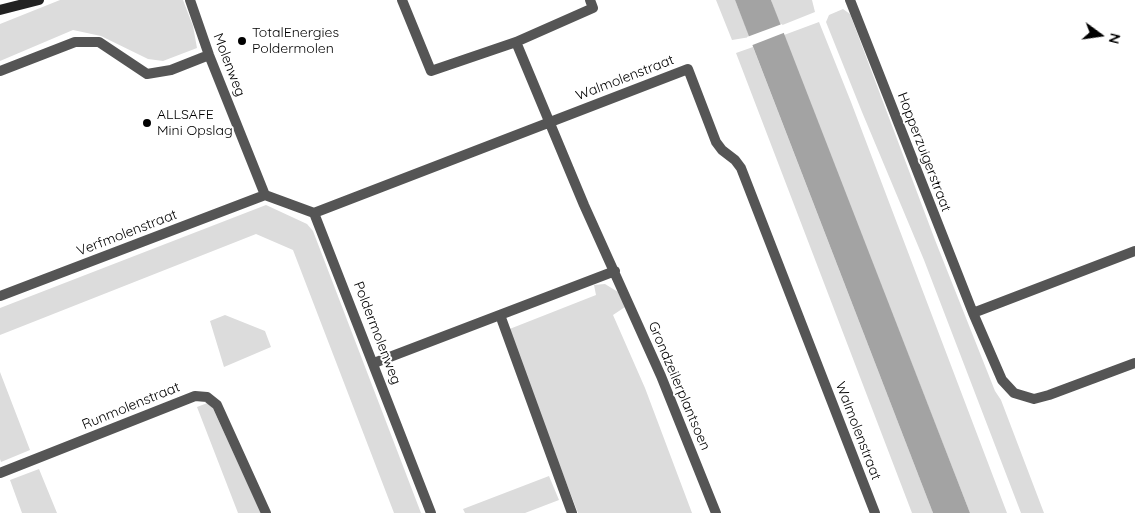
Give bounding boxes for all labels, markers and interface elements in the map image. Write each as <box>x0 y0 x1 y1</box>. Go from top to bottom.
north arrow <box>1075 10 1125 60</box>
place label: TotalEnergies Poldermolen <box>252 25 339 58</box>
street label: Molenweg <box>209 31 249 99</box>
text: N <box>1105 31 1125 46</box>
marker: TotalEnergies Poldermolen <box>236 35 248 47</box>
street label: Walmolenstraat <box>574 52 676 104</box>
street label: Hopperzuigerstraat <box>893 90 955 214</box>
place label: ALLSAFE Mini Opslag <box>157 107 233 140</box>
marker: ALLSAFE Mini Opslag <box>141 117 153 129</box>
street label: Verfmolenstraat <box>74 206 180 260</box>
street label: Poldermolenweg <box>350 279 404 387</box>
street label: Grondzeilerplantsoen <box>644 319 714 453</box>
street label: Runmolenstraat <box>80 379 182 433</box>
street label: Walmolenstraat <box>832 380 884 482</box>

